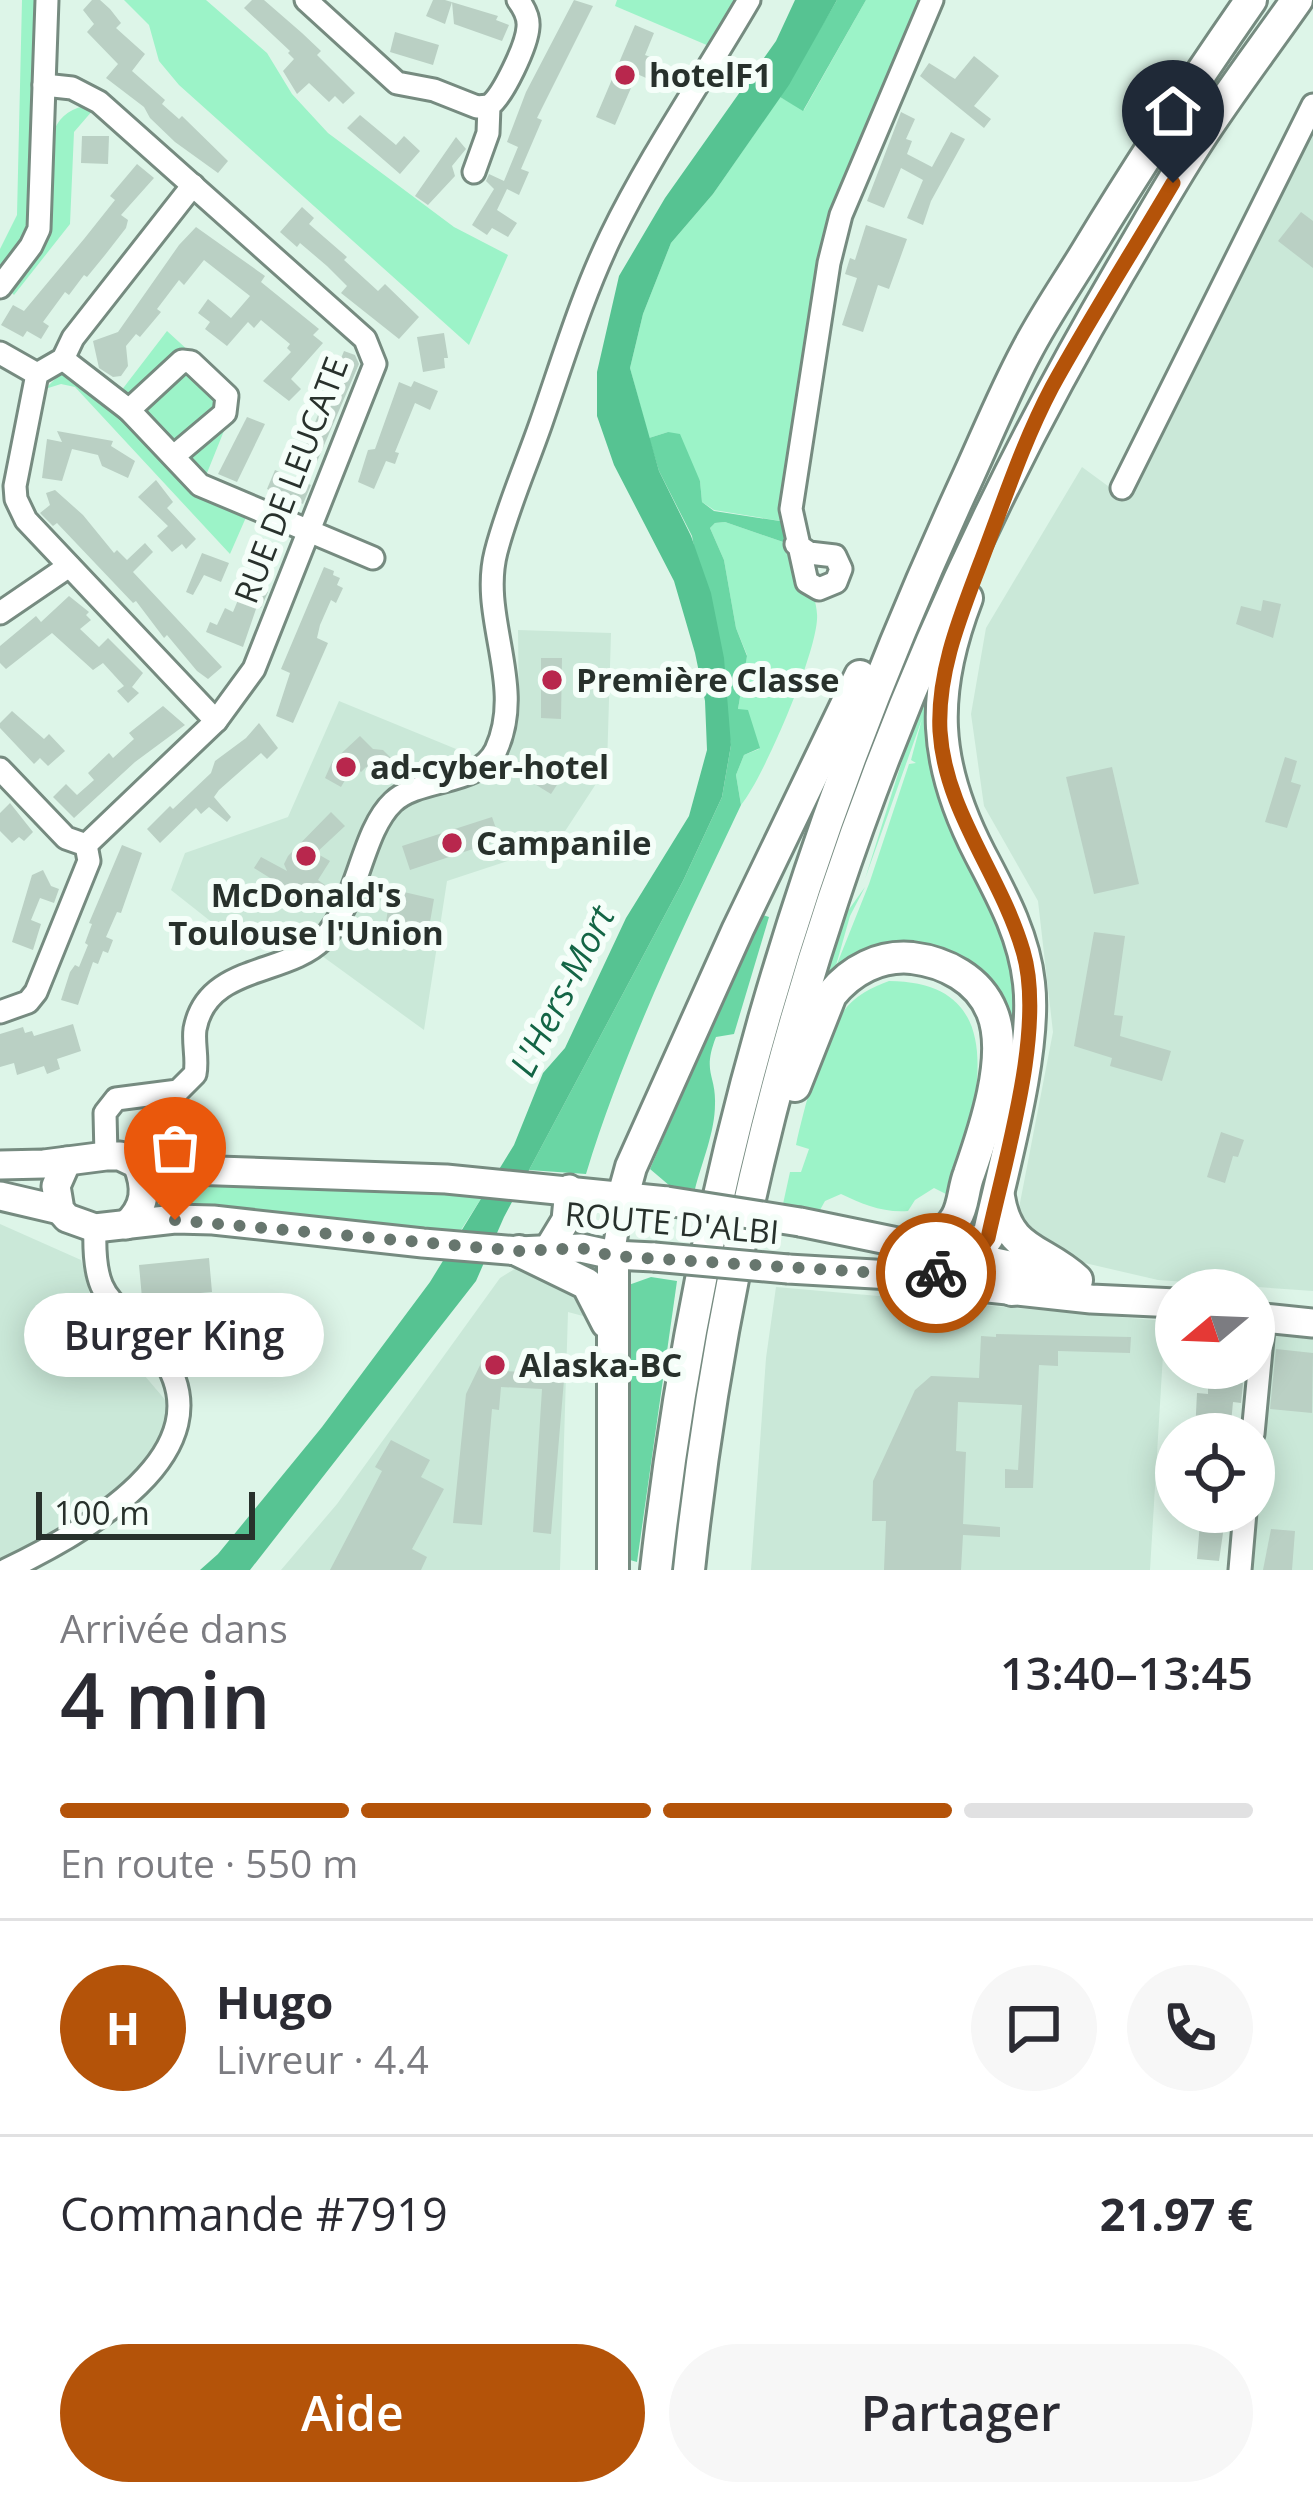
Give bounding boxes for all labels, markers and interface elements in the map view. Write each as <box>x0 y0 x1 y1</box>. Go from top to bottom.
place label: hotelF1 <box>649 52 772 97</box>
pin <box>1122 60 1224 183</box>
marker: hotelF1 <box>612 62 638 88</box>
icon: home <box>1140 78 1206 144</box>
street label: RUE DE LEUCATE <box>223 350 358 609</box>
place label: Première Classe <box>576 657 840 702</box>
marker: Première Classe <box>539 667 565 693</box>
place label: ad-cyber-hotel <box>370 744 609 789</box>
marker: ad-cyber-hotel <box>333 754 359 780</box>
place label: Campanile <box>476 820 652 865</box>
marker: Campanile <box>439 830 465 856</box>
marker: McDonald's Toulouse l'Union <box>293 843 319 869</box>
place label: McDonald's Toulouse l'Union <box>168 872 444 955</box>
water label: L'Hers-Mort <box>498 896 626 1084</box>
pin <box>124 1097 226 1220</box>
icon: bag <box>142 1115 208 1181</box>
street label: ROUTE D'ALBI <box>563 1191 781 1254</box>
courier <box>876 1213 996 1333</box>
icon: bike <box>903 1240 969 1306</box>
north arrow <box>1155 1269 1275 1389</box>
map controls <box>1155 1269 1275 1533</box>
callout: Burger King <box>25 1292 325 1376</box>
text: Burger King <box>64 1308 284 1361</box>
place label: Alaska-BC <box>519 1342 682 1387</box>
marker: Alaska-BC <box>482 1352 508 1378</box>
button: locate <box>1155 1413 1275 1533</box>
scale bar <box>36 1486 255 1539</box>
text: 100 m <box>54 1490 150 1535</box>
text: Arrivée dans <box>60 1601 288 1654</box>
text: 13:40–13:45 <box>1000 1642 1253 1703</box>
text: 4 min <box>60 1646 271 1752</box>
text: En route · 550 m <box>60 1836 358 1889</box>
button: chat <box>971 1965 1097 2091</box>
button: phone <box>1127 1965 1253 2091</box>
text: Hugo <box>216 1971 333 2032</box>
text: H <box>106 1997 140 2058</box>
text: Livreur · 4.4 <box>216 2032 429 2085</box>
text: Commande #7919 <box>60 2183 448 2244</box>
text: 21.97 € <box>1100 2183 1253 2244</box>
button: Aide <box>60 2344 645 2482</box>
button: Partager <box>669 2344 1253 2482</box>

